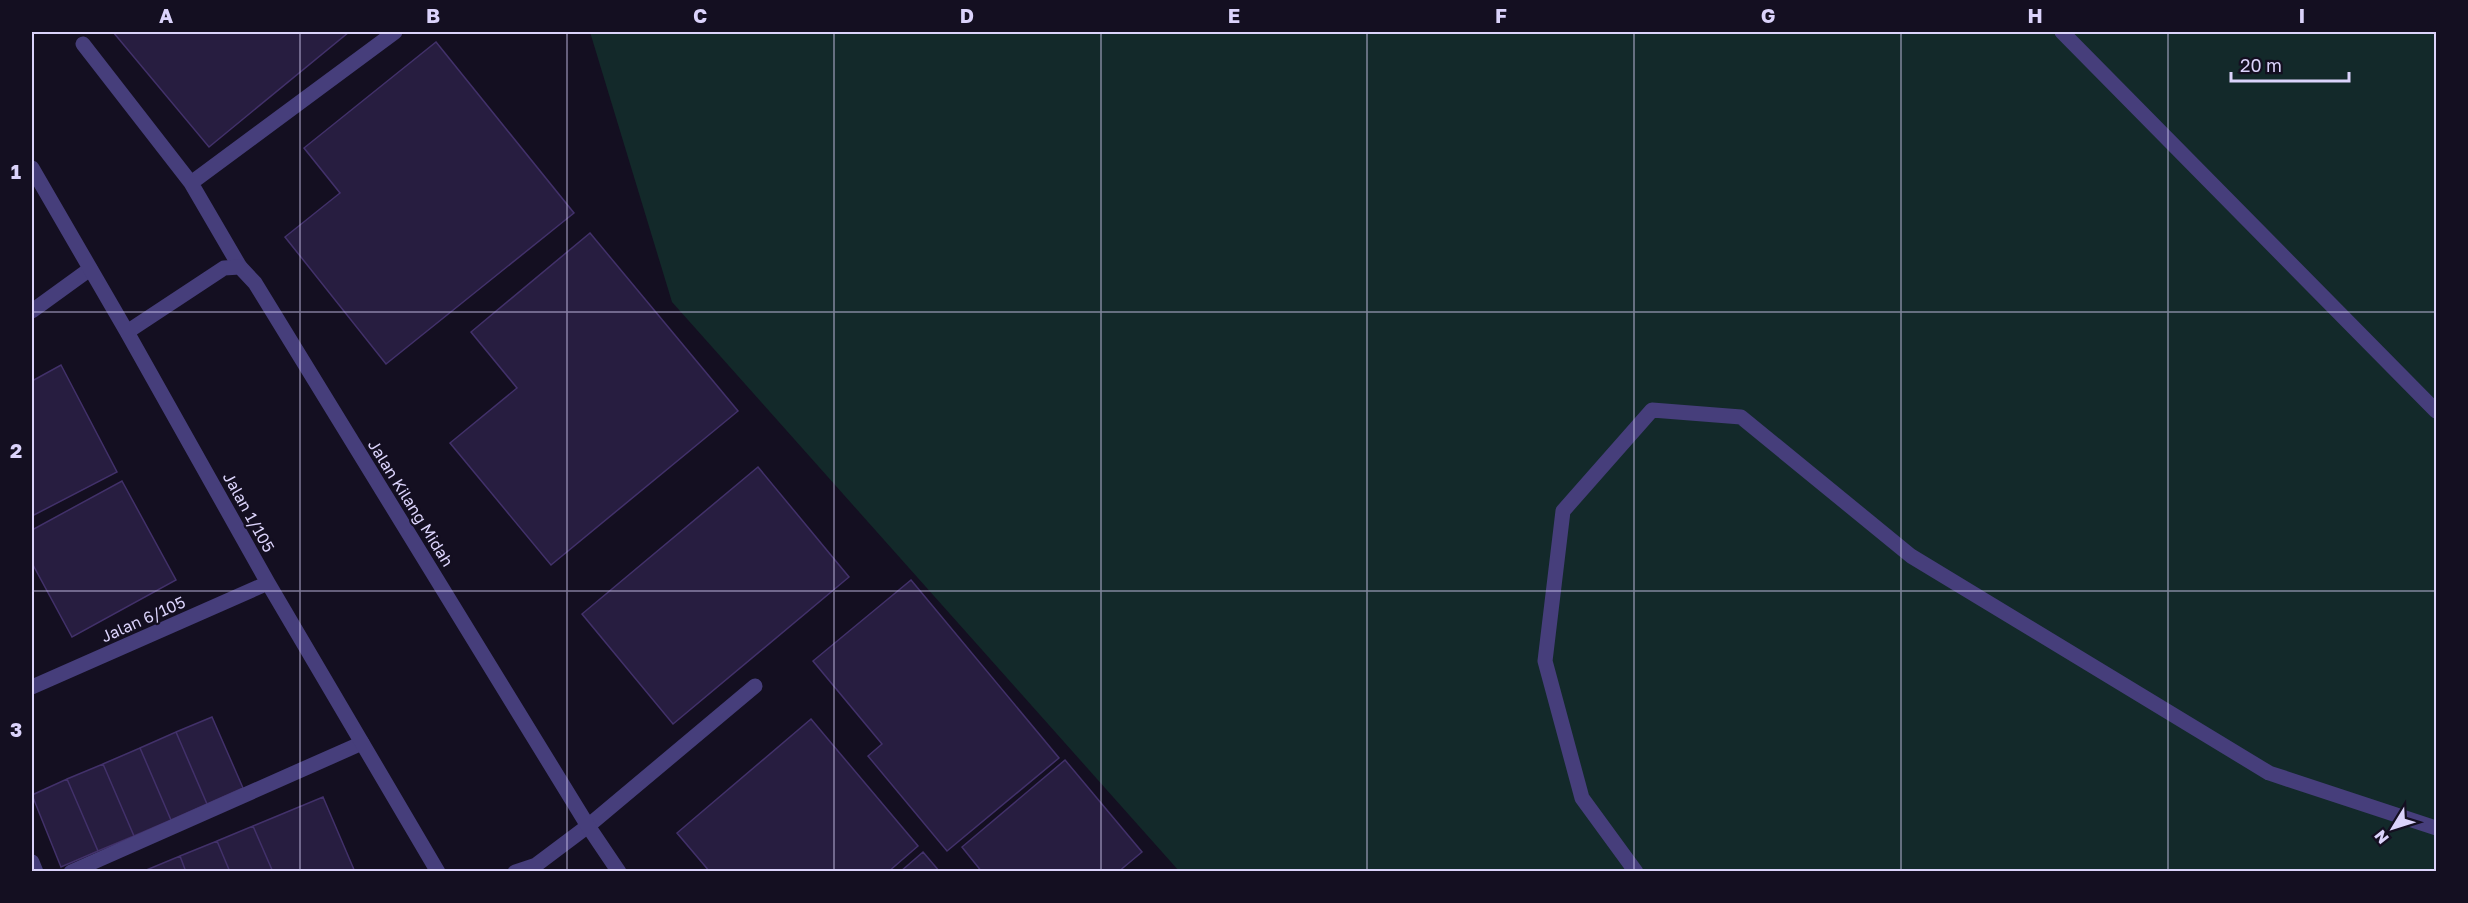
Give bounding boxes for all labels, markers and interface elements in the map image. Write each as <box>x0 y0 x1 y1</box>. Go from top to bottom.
text: A <box>159 3 173 27</box>
text: B <box>426 3 440 27</box>
text: C <box>693 3 707 27</box>
text: D <box>960 3 974 27</box>
text: E <box>1228 3 1240 27</box>
text: F <box>1495 3 1507 27</box>
text: G <box>1761 3 1775 27</box>
text: H <box>2027 3 2043 27</box>
text: I <box>2299 3 2305 27</box>
scale bar <box>2231 45 2350 83</box>
text: 20 m <box>2240 54 2282 76</box>
text: 1 <box>11 159 21 183</box>
street label: Jalan Kilang Midah <box>364 436 458 570</box>
text: 2 <box>10 438 22 462</box>
street label: Jalan 1/105 <box>219 469 279 555</box>
street label: Jalan 6/105 <box>98 592 188 646</box>
text: 3 <box>10 717 22 741</box>
north arrow <box>2363 798 2423 858</box>
text: N <box>2370 826 2393 848</box>

